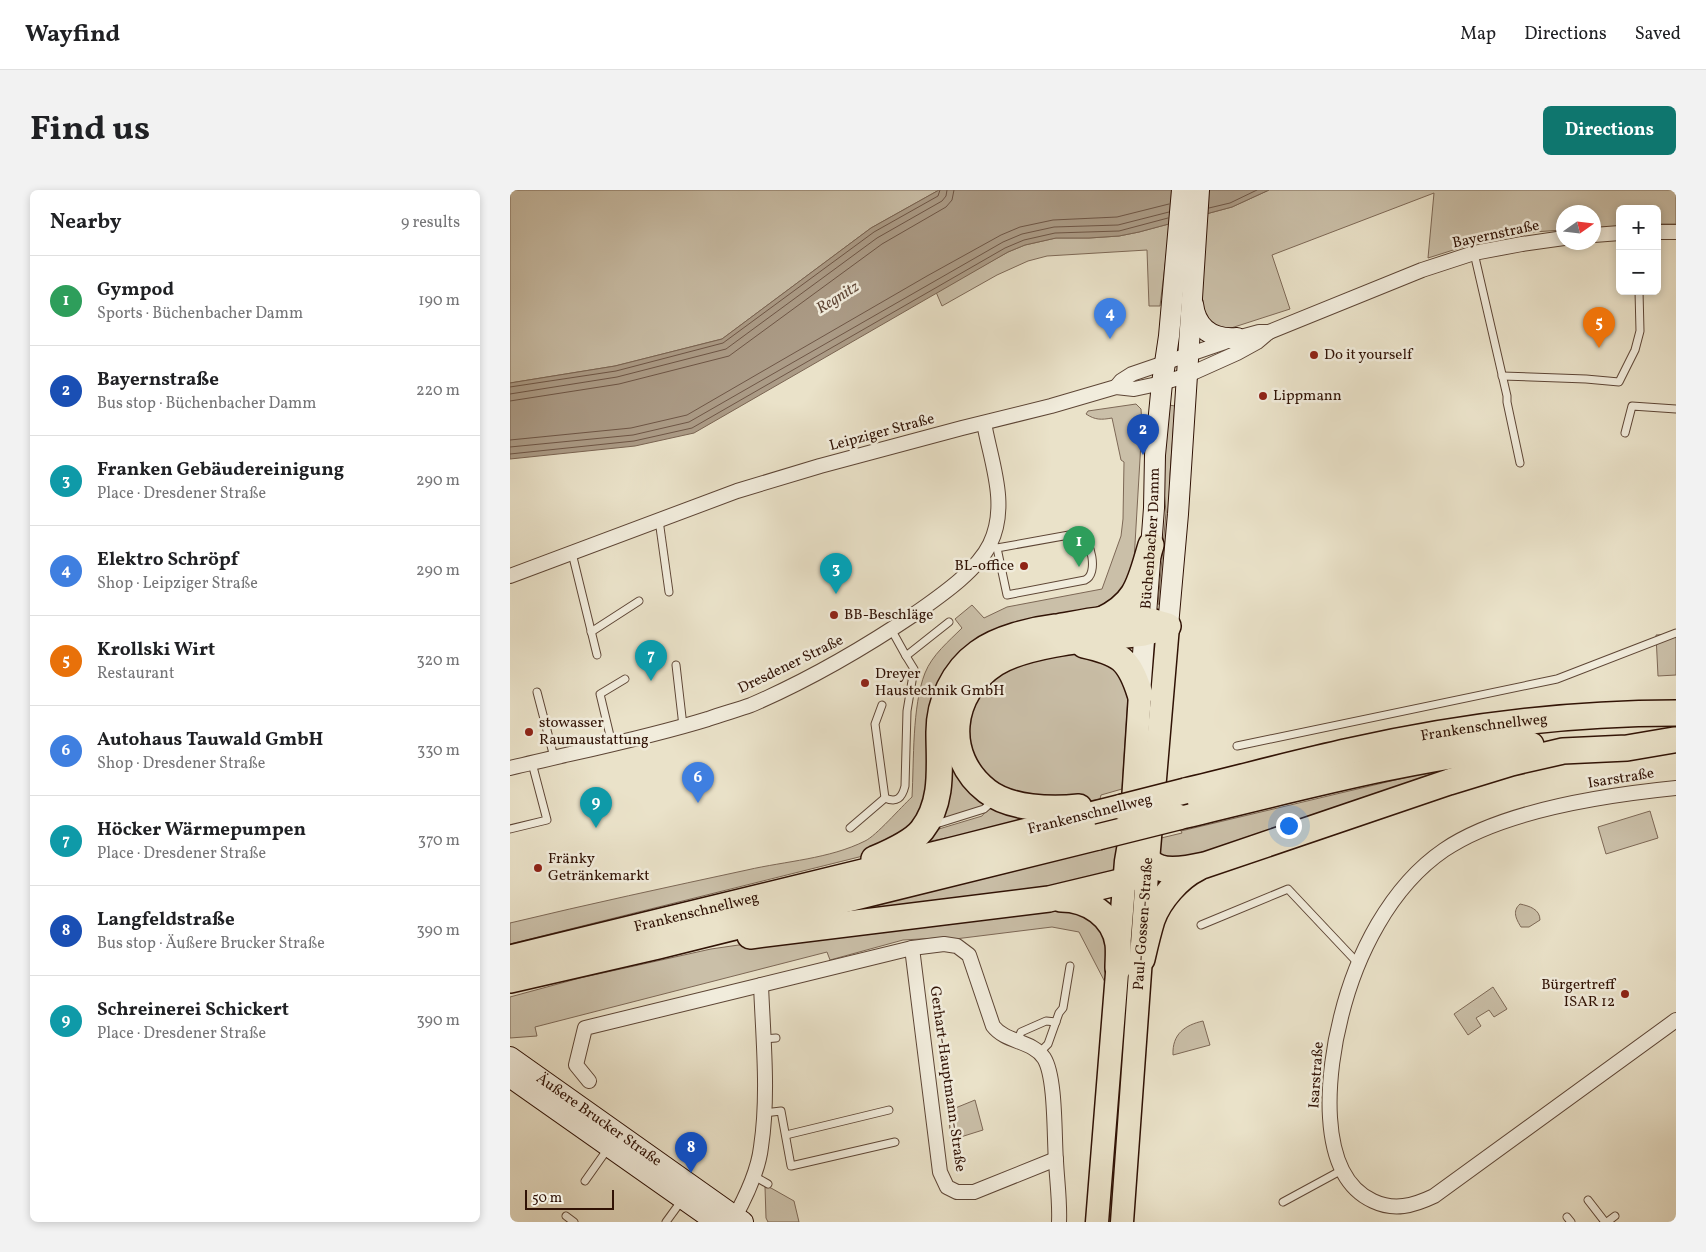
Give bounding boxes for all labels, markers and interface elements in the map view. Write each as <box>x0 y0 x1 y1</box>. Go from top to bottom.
text: Wayfind <box>25 18 120 52</box>
text: Map <box>1460 22 1496 47</box>
text: Directions <box>1524 22 1607 47</box>
text: Saved <box>1635 22 1681 47</box>
text: Find us <box>30 106 150 154</box>
button: Directions <box>1543 106 1676 155</box>
north arrow <box>1556 205 1601 250</box>
map controls <box>1616 205 1661 295</box>
button: + <box>1616 205 1661 250</box>
text: Nearby <box>50 208 121 237</box>
text: 9 results <box>401 212 460 234</box>
street label: Bayernstraße <box>1451 216 1541 254</box>
button: − <box>1616 250 1661 295</box>
water label: Regnitz <box>812 276 864 320</box>
text: Gympod <box>97 277 174 303</box>
text: 1 <box>63 290 69 312</box>
text: 190 m <box>418 290 460 312</box>
pin: 4 <box>1094 298 1126 339</box>
text: Sports · Büchenbacher Damm <box>97 303 303 325</box>
pin: 5 <box>1583 307 1615 348</box>
place label: Do it yourself <box>1324 345 1414 366</box>
marker: Do it yourself <box>1308 349 1320 361</box>
text: Bayernstraße <box>97 367 219 393</box>
text: 2 <box>62 380 70 402</box>
text: 220 m <box>416 380 460 402</box>
place label: Lippmann <box>1273 386 1342 407</box>
marker: Lippmann <box>1257 390 1269 402</box>
text: Bus stop · Büchenbacher Damm <box>97 393 316 415</box>
street label: Leipziger Straße <box>827 409 937 457</box>
pin: 2 <box>1127 414 1159 455</box>
text: Franken Gebäudereinigung <box>97 457 344 483</box>
street label: Büchenbacher Damm <box>1136 468 1165 610</box>
text: 3 <box>62 470 70 492</box>
text: 290 m <box>416 470 460 492</box>
text: Place · Dresdener Straße <box>97 483 266 505</box>
pin: 1 <box>1063 526 1095 567</box>
text: Elektro Schröpf <box>97 547 238 573</box>
pin: 3 <box>820 553 852 594</box>
place label: BL-office <box>955 556 1014 577</box>
text: 4 <box>61 560 71 582</box>
text: 290 m <box>416 560 460 582</box>
marker: BL-office <box>1018 560 1030 572</box>
text: Shop · Leipziger Straße <box>97 573 258 595</box>
place label: BB-Beschläge <box>844 605 933 626</box>
marker: BB-Beschläge <box>828 609 840 621</box>
street label: Dresdener Straße <box>735 630 847 700</box>
text: Krollski Wirt <box>97 637 215 663</box>
pin: 7 <box>635 640 667 681</box>
text: 5 <box>62 650 70 672</box>
text: 320 m <box>416 650 460 672</box>
text: Restaurant <box>97 663 175 685</box>
place label: Dreyer Haustechnik GmbH <box>875 664 1005 702</box>
marker: Dreyer Haustechnik GmbH <box>859 677 871 689</box>
street label: Frankenschnellweg <box>1419 709 1549 747</box>
place label: stowasser Raumaustattung <box>539 713 649 751</box>
marker: stowasser Raumaustattung <box>523 726 535 738</box>
text: Autohaus Tauwald GmbH <box>97 727 323 753</box>
text: 6 <box>62 740 70 762</box>
text: 330 m <box>417 740 460 762</box>
text: Shop · Dresdener Straße <box>97 753 265 775</box>
pin: 6 <box>682 762 714 803</box>
street label: Isarstraße <box>1586 763 1656 795</box>
pin: 9 <box>580 787 612 828</box>
street label: Frankenschnellweg <box>1026 789 1155 841</box>
your location <box>1276 813 1302 839</box>
text: Höcker Wärmepumpen <box>97 817 306 843</box>
text: 7 <box>62 830 70 852</box>
text: 370 m <box>418 830 460 852</box>
text: Place · Dresdener Straße <box>97 843 266 865</box>
place label: Fränky Getränkemarkt <box>548 849 650 887</box>
street label: Paul-Gossen-Straße <box>1128 856 1159 991</box>
marker: Fränky Getränkemarkt <box>532 862 544 874</box>
street label: Frankenschnellweg <box>632 887 761 938</box>
text: Langfeldstraße <box>97 907 235 933</box>
text: 8 <box>62 920 70 942</box>
text: 390 m <box>417 920 460 942</box>
text: Bus stop · Äußere Brucker Straße <box>97 933 325 955</box>
place label: Bürgertreff ISAR 12 <box>1541 975 1617 1013</box>
street label: Gerhart-Hauptmann-Straße <box>924 985 970 1173</box>
marker: Bürgertreff ISAR 12 <box>1619 988 1631 1000</box>
text: Schreinerei Schickert <box>97 997 289 1023</box>
text: 9 <box>62 1010 70 1032</box>
text: 390 m <box>417 1010 460 1032</box>
text: Place · Dresdener Straße <box>97 1023 266 1045</box>
street label: Isarstraße <box>1304 1041 1330 1109</box>
street label: Äußere Brucker Straße <box>532 1068 666 1172</box>
pin: 8 <box>675 1132 707 1173</box>
scale bar <box>525 1187 614 1210</box>
text: 50 m <box>532 1189 562 1208</box>

